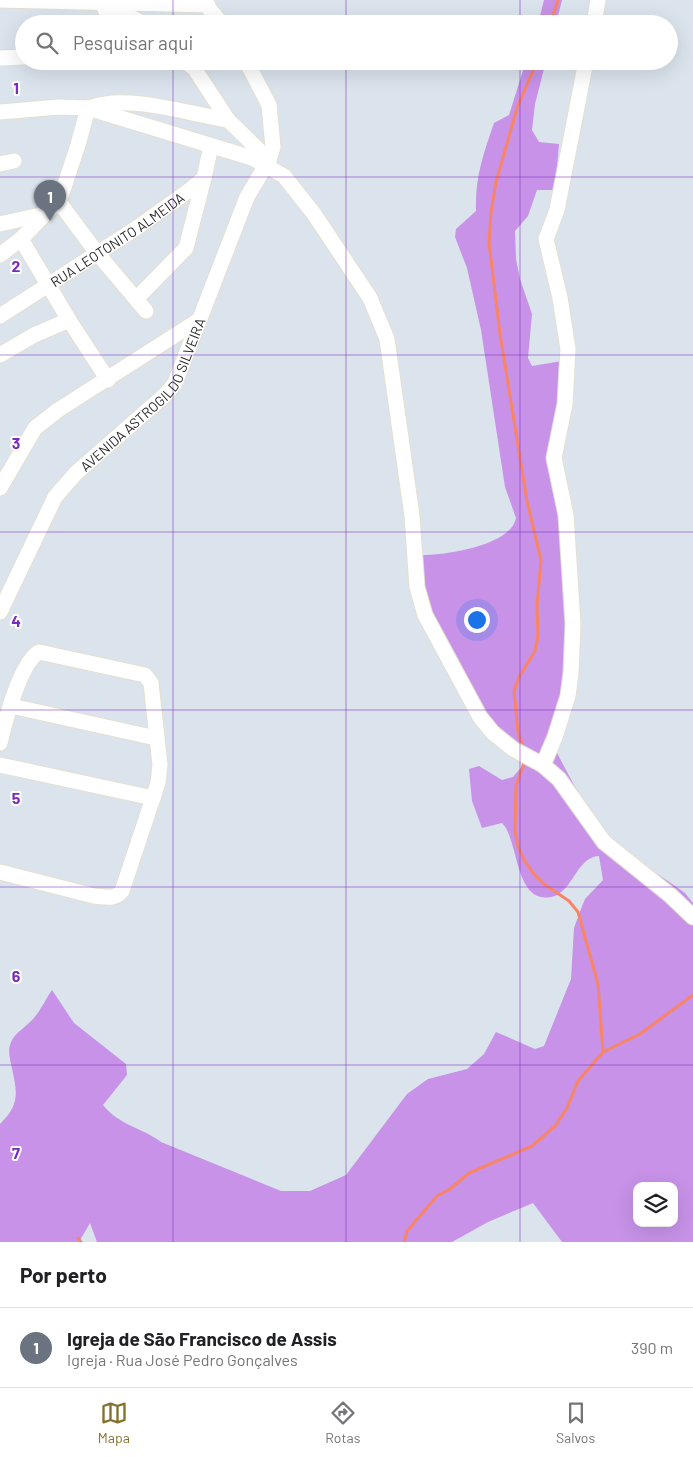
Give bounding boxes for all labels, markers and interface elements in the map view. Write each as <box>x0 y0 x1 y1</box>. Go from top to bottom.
search box <box>15 15 678 70</box>
icon: search <box>33 29 61 57</box>
text: Pesquisar aqui <box>73 31 193 54</box>
text: 1 <box>13 78 19 97</box>
pin: 1 <box>34 180 66 221</box>
street label: RUA LEOTONITO ALMEIDA <box>47 188 188 290</box>
text: 2 <box>12 256 21 275</box>
street label: AVENIDA ASTROGILDO SILVEIRA <box>76 315 208 474</box>
text: 3 <box>12 433 20 452</box>
your location <box>464 607 490 633</box>
text: 4 <box>11 611 21 630</box>
text: 5 <box>12 788 21 807</box>
text: 6 <box>12 966 21 985</box>
text: 7 <box>12 1143 20 1162</box>
map controls <box>633 1182 678 1227</box>
button: layers <box>633 1182 678 1227</box>
text: Por perto <box>20 1262 107 1287</box>
text: Igreja de São Francisco de Assis <box>67 1327 337 1350</box>
text: 1 <box>33 1338 39 1357</box>
text: 390 m <box>631 1338 673 1357</box>
text: Igreja · Rua José Pedro Gonçalves <box>67 1350 298 1369</box>
tab: Mapa <box>98 1399 130 1446</box>
tab: Rotas <box>325 1399 360 1446</box>
tab: Salvos <box>556 1399 595 1446</box>

